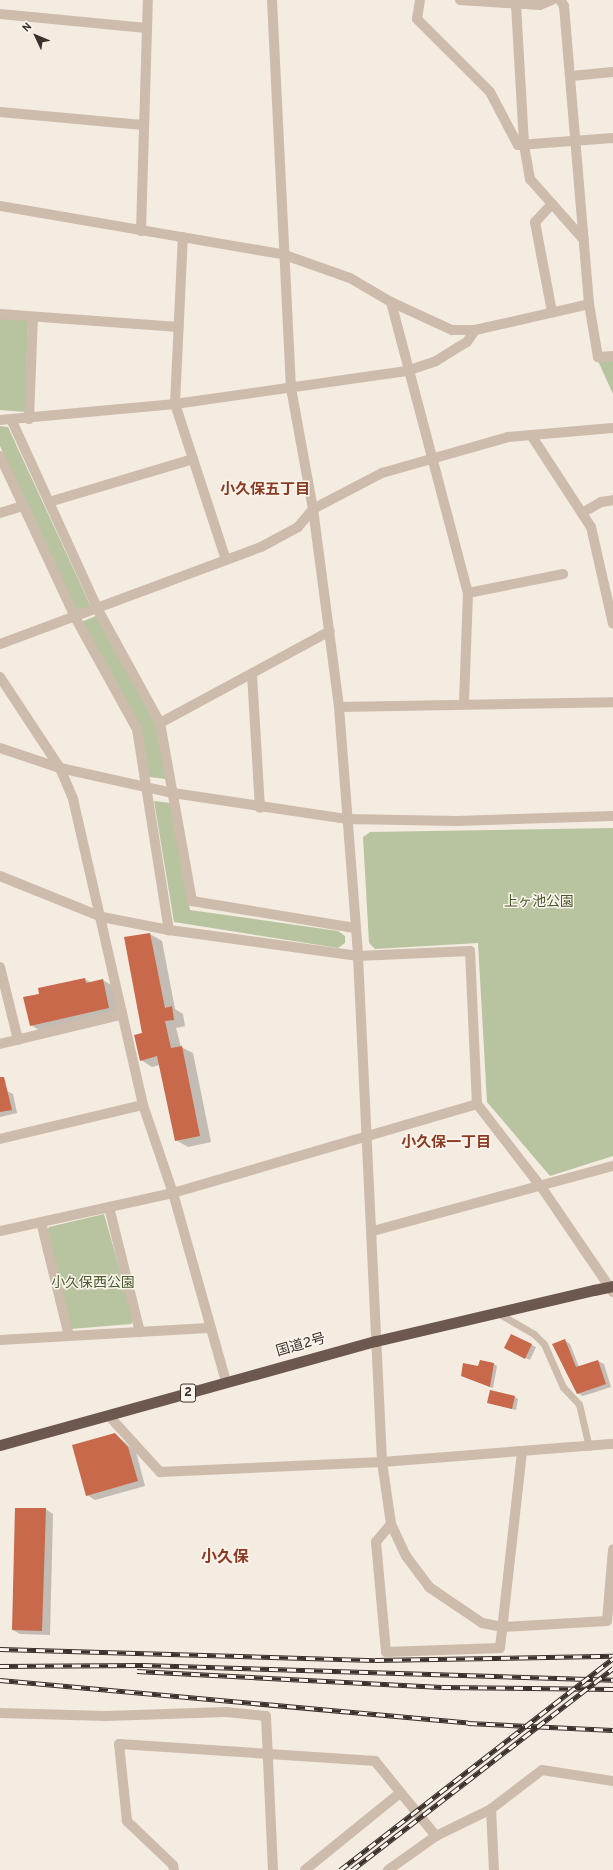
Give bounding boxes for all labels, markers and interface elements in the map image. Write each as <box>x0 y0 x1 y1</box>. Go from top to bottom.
north arrow <box>16 16 56 56</box>
text: N <box>20 20 35 35</box>
district label: 小久保五丁目 <box>220 482 310 500</box>
park label: 上ヶ池公園 <box>504 895 574 911</box>
district label: 小久保一丁目 <box>401 1135 491 1153</box>
park label: 小久保西公園 <box>51 1276 135 1292</box>
street label: 国道2号 <box>274 1331 328 1361</box>
road number: 2 <box>180 1382 196 1404</box>
district label: 小久保 <box>201 1548 249 1568</box>

